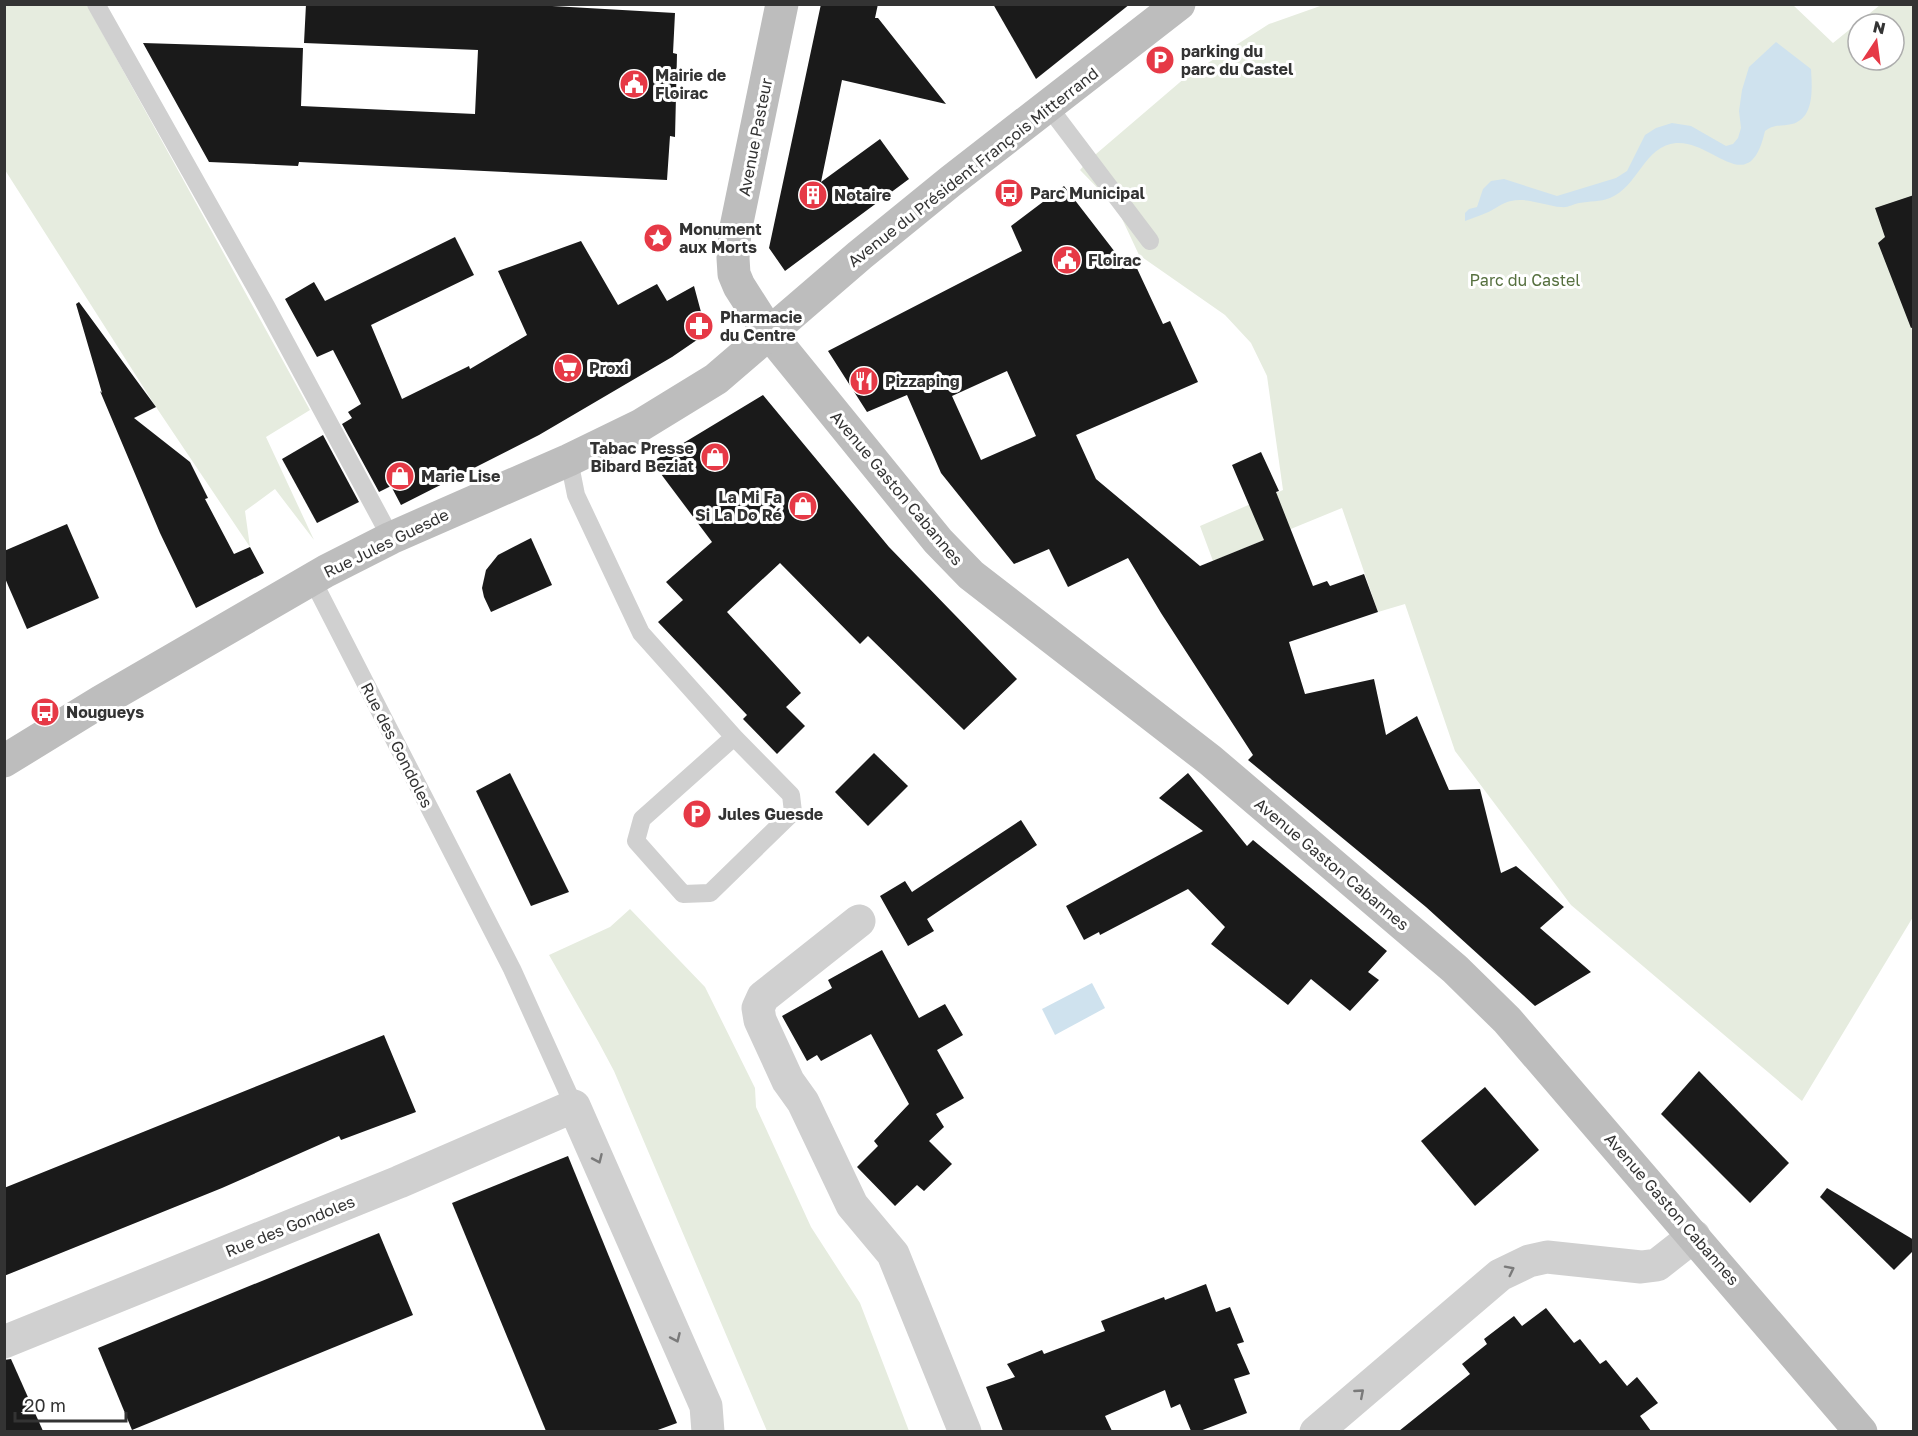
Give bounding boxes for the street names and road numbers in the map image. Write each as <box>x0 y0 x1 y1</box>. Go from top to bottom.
street label: Avenue du Président François Mitterrand <box>844 63 1102 271</box>
street label: Avenue Pasteur <box>734 76 776 198</box>
street label: Avenue Gaston Cabannes <box>827 407 967 569</box>
street label: Rue Jules Guesde <box>320 504 452 582</box>
street label: Rue des Gondoles <box>357 679 437 811</box>
street label: Avenue Gaston Cabannes <box>1251 794 1413 934</box>
street label: Avenue Gaston Cabannes <box>1600 1129 1744 1289</box>
street label: Rue des Gondoles <box>222 1191 358 1261</box>

